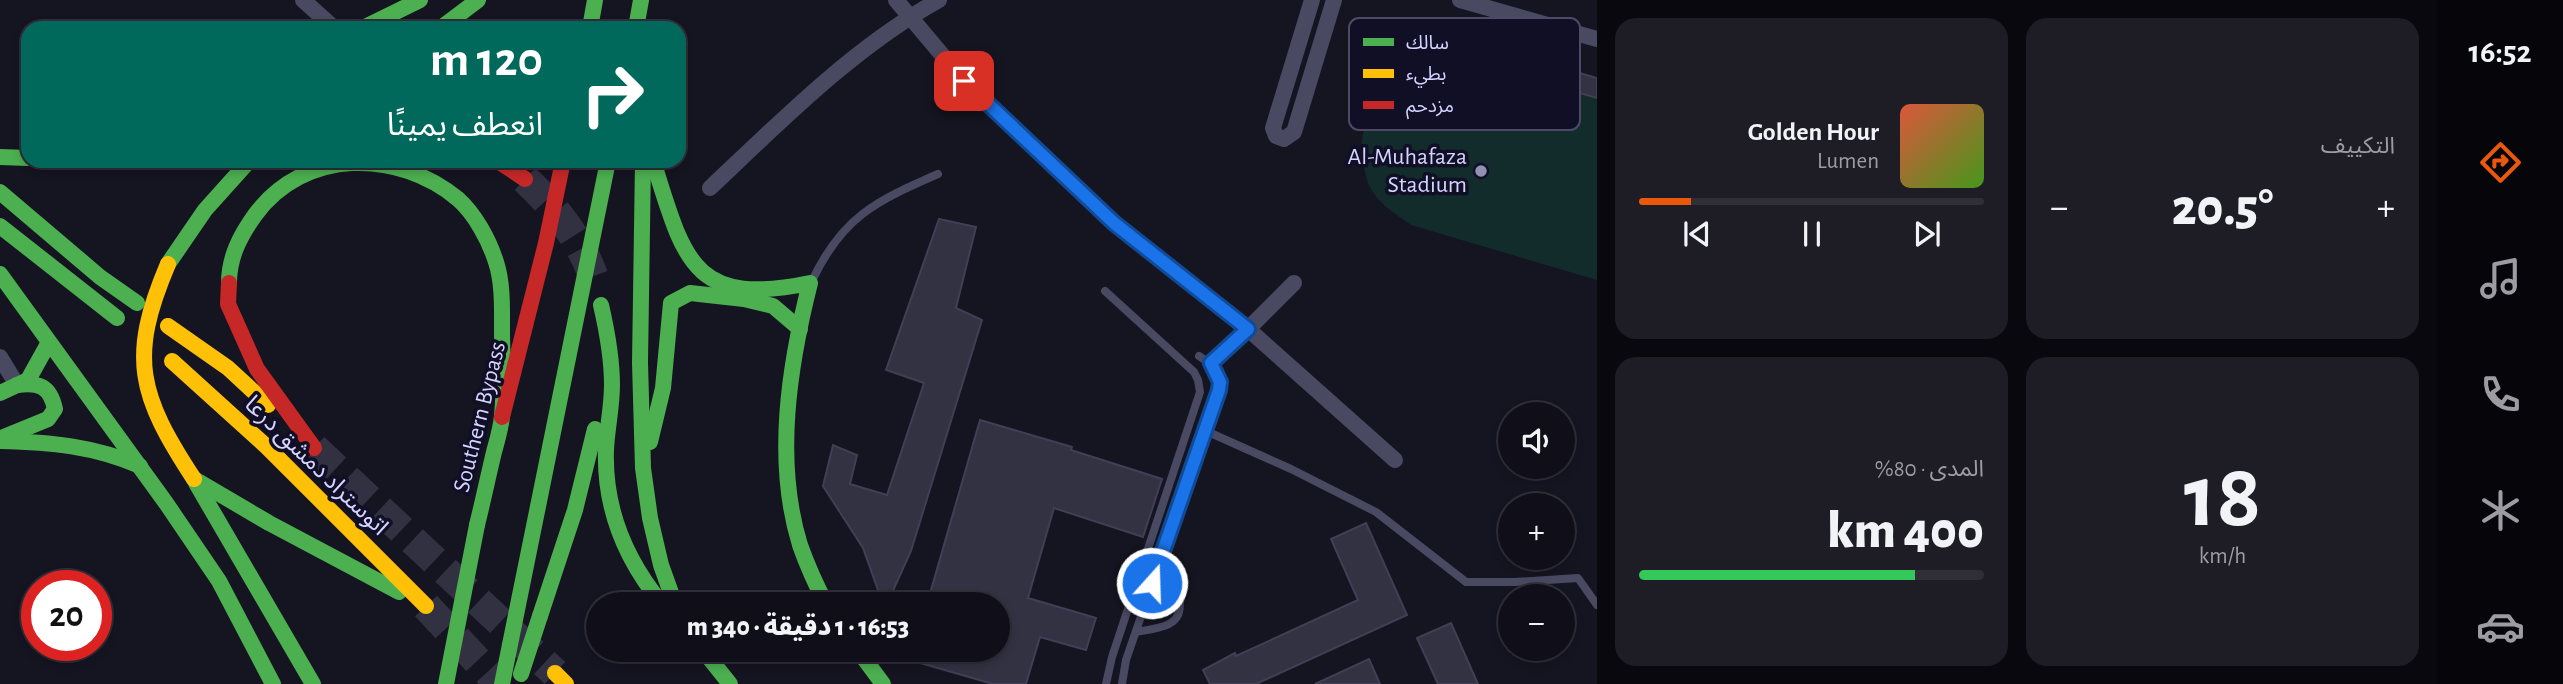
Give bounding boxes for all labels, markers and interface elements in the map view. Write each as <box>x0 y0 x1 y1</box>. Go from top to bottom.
legend <box>1349 18 1580 130</box>
text: سالك <box>1406 34 1449 53</box>
text: 120 m <box>430 36 543 85</box>
text: 16:52 <box>2468 36 2532 68</box>
icon: right <box>567 49 658 140</box>
pin <box>934 51 994 111</box>
icon: arrive <box>945 62 983 100</box>
text: بطيء <box>1406 65 1446 88</box>
text: مزدحم <box>1406 97 1454 120</box>
text: انعطف يمينًا <box>387 109 543 141</box>
text: Golden Hour <box>1748 119 1879 145</box>
text: التكييف <box>2321 135 2395 158</box>
icon: directions <box>2476 138 2525 187</box>
place label: Al-Muhafaza Stadium <box>1347 145 1467 197</box>
text: Lumen <box>1817 150 1879 173</box>
marker: Al-Muhafaza Stadium <box>1473 163 1489 179</box>
text: 20.5° <box>2172 182 2273 234</box>
text: − <box>2050 189 2068 227</box>
text: + <box>2377 189 2395 227</box>
icon: previous <box>1678 215 1716 253</box>
icon: pause <box>1793 215 1831 253</box>
icon: next <box>1908 215 1946 253</box>
icon: music <box>2476 254 2525 303</box>
street label: Southern Bypass <box>450 339 510 495</box>
icon: phone <box>2476 370 2525 419</box>
street label: اتوستراد دمشق درعا <box>238 392 392 542</box>
map controls <box>1498 402 1575 661</box>
button: sound <box>1498 402 1575 479</box>
text: 18 <box>2184 452 2261 543</box>
text: المدى · 80% <box>1875 458 1984 481</box>
icon: climate <box>2476 486 2525 535</box>
button: + <box>1498 493 1575 570</box>
text: 400 km <box>1827 505 1984 557</box>
text: km/h <box>2199 545 2246 568</box>
position arrow <box>1115 546 1189 620</box>
speed limit sign: 20 <box>21 570 112 661</box>
button: − <box>1498 584 1575 661</box>
icon: car <box>2476 602 2525 651</box>
text: 16:53 · 1 دقيقة · 340 m <box>687 614 909 640</box>

